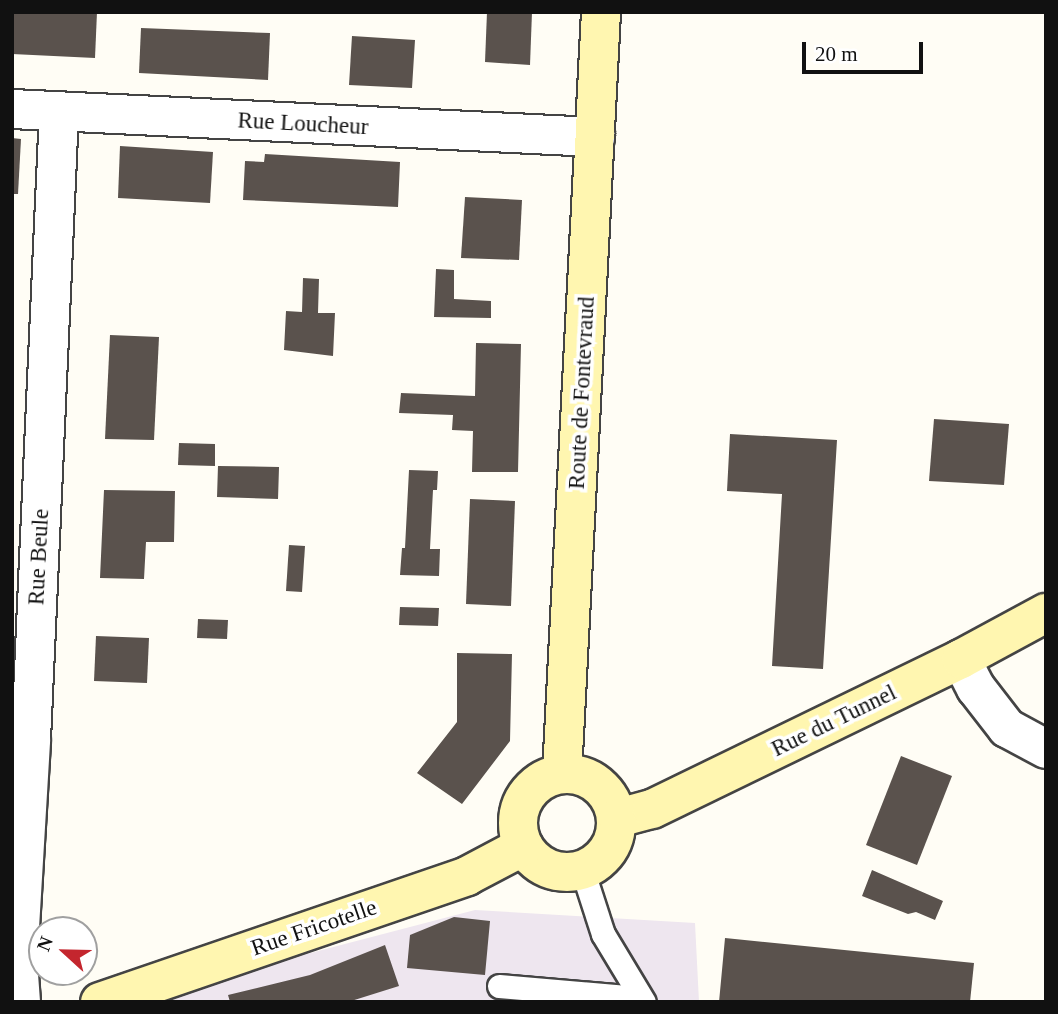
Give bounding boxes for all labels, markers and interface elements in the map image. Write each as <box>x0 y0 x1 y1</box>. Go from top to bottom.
scale bar <box>806 28 927 72</box>
text: 20 m <box>815 42 858 66</box>
street label: Rue Loucheur <box>237 107 369 141</box>
street label: Route de Fontevraud <box>563 296 601 490</box>
street label: Rue Beule <box>23 508 55 606</box>
street label: Rue du Tunnel <box>767 679 901 763</box>
street label: Rue Fricotelle <box>248 894 380 962</box>
north arrow <box>28 916 98 986</box>
text: N <box>33 933 57 954</box>

